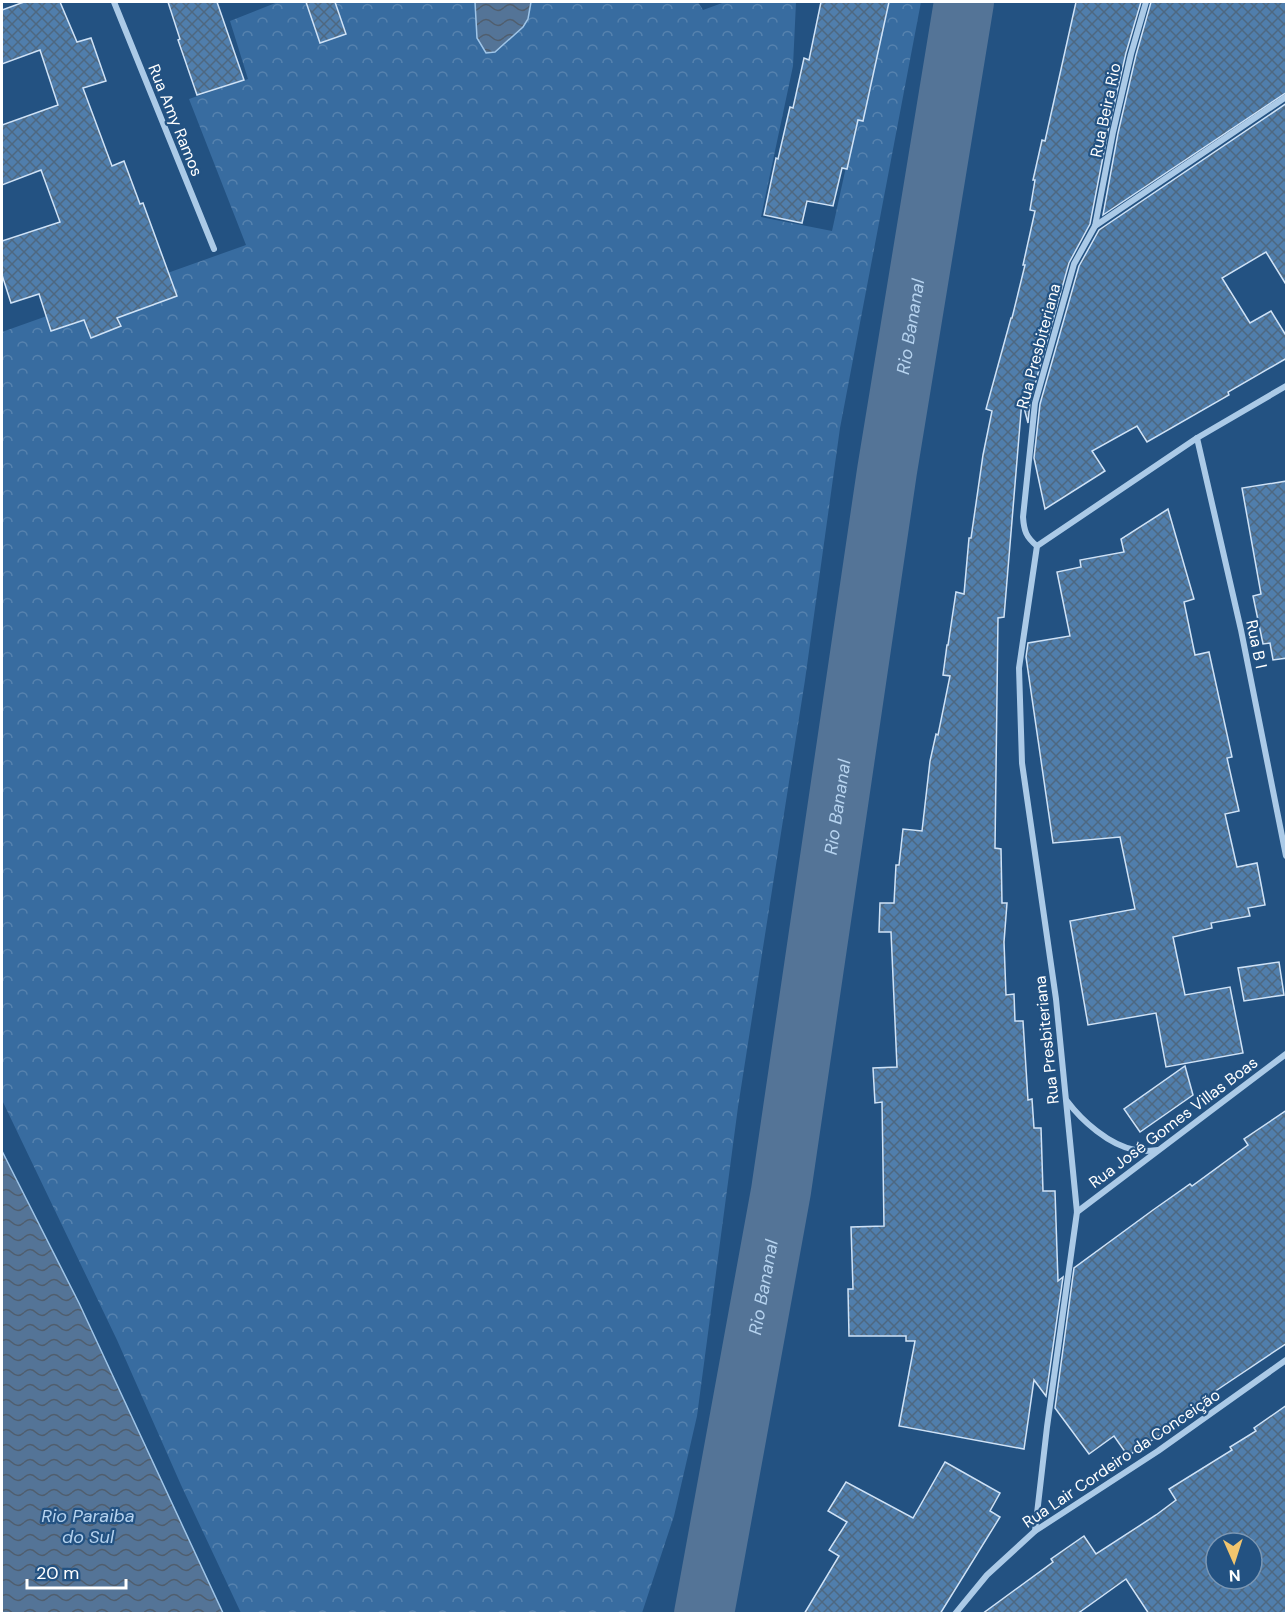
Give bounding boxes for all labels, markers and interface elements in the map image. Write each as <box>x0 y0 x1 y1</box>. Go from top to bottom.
street label: Rua Amy Ramos <box>143 61 208 179</box>
street label: Rua Beira Rio <box>1085 61 1126 159</box>
water label: Rio Bananal <box>891 276 930 376</box>
street label: Rua Presbiteriana <box>1012 281 1065 411</box>
street label: Rua B I <box>1241 618 1272 670</box>
water label: Rio Bananal <box>819 757 857 856</box>
street label: Rua Presbiteriana <box>1029 975 1064 1105</box>
street label: Rua José Gomes Villas Boas <box>1085 1052 1262 1193</box>
water label: Rio Bananal <box>743 1237 784 1337</box>
street label: Rua Lair Cordeiro da Conceição <box>1018 1384 1224 1533</box>
water label: Rio Paraiba do Sul <box>41 1504 135 1549</box>
north arrow <box>1204 1531 1264 1591</box>
scale bar <box>27 1552 126 1590</box>
text: 20 m <box>36 1561 79 1585</box>
text: N <box>1228 1565 1241 1586</box>

